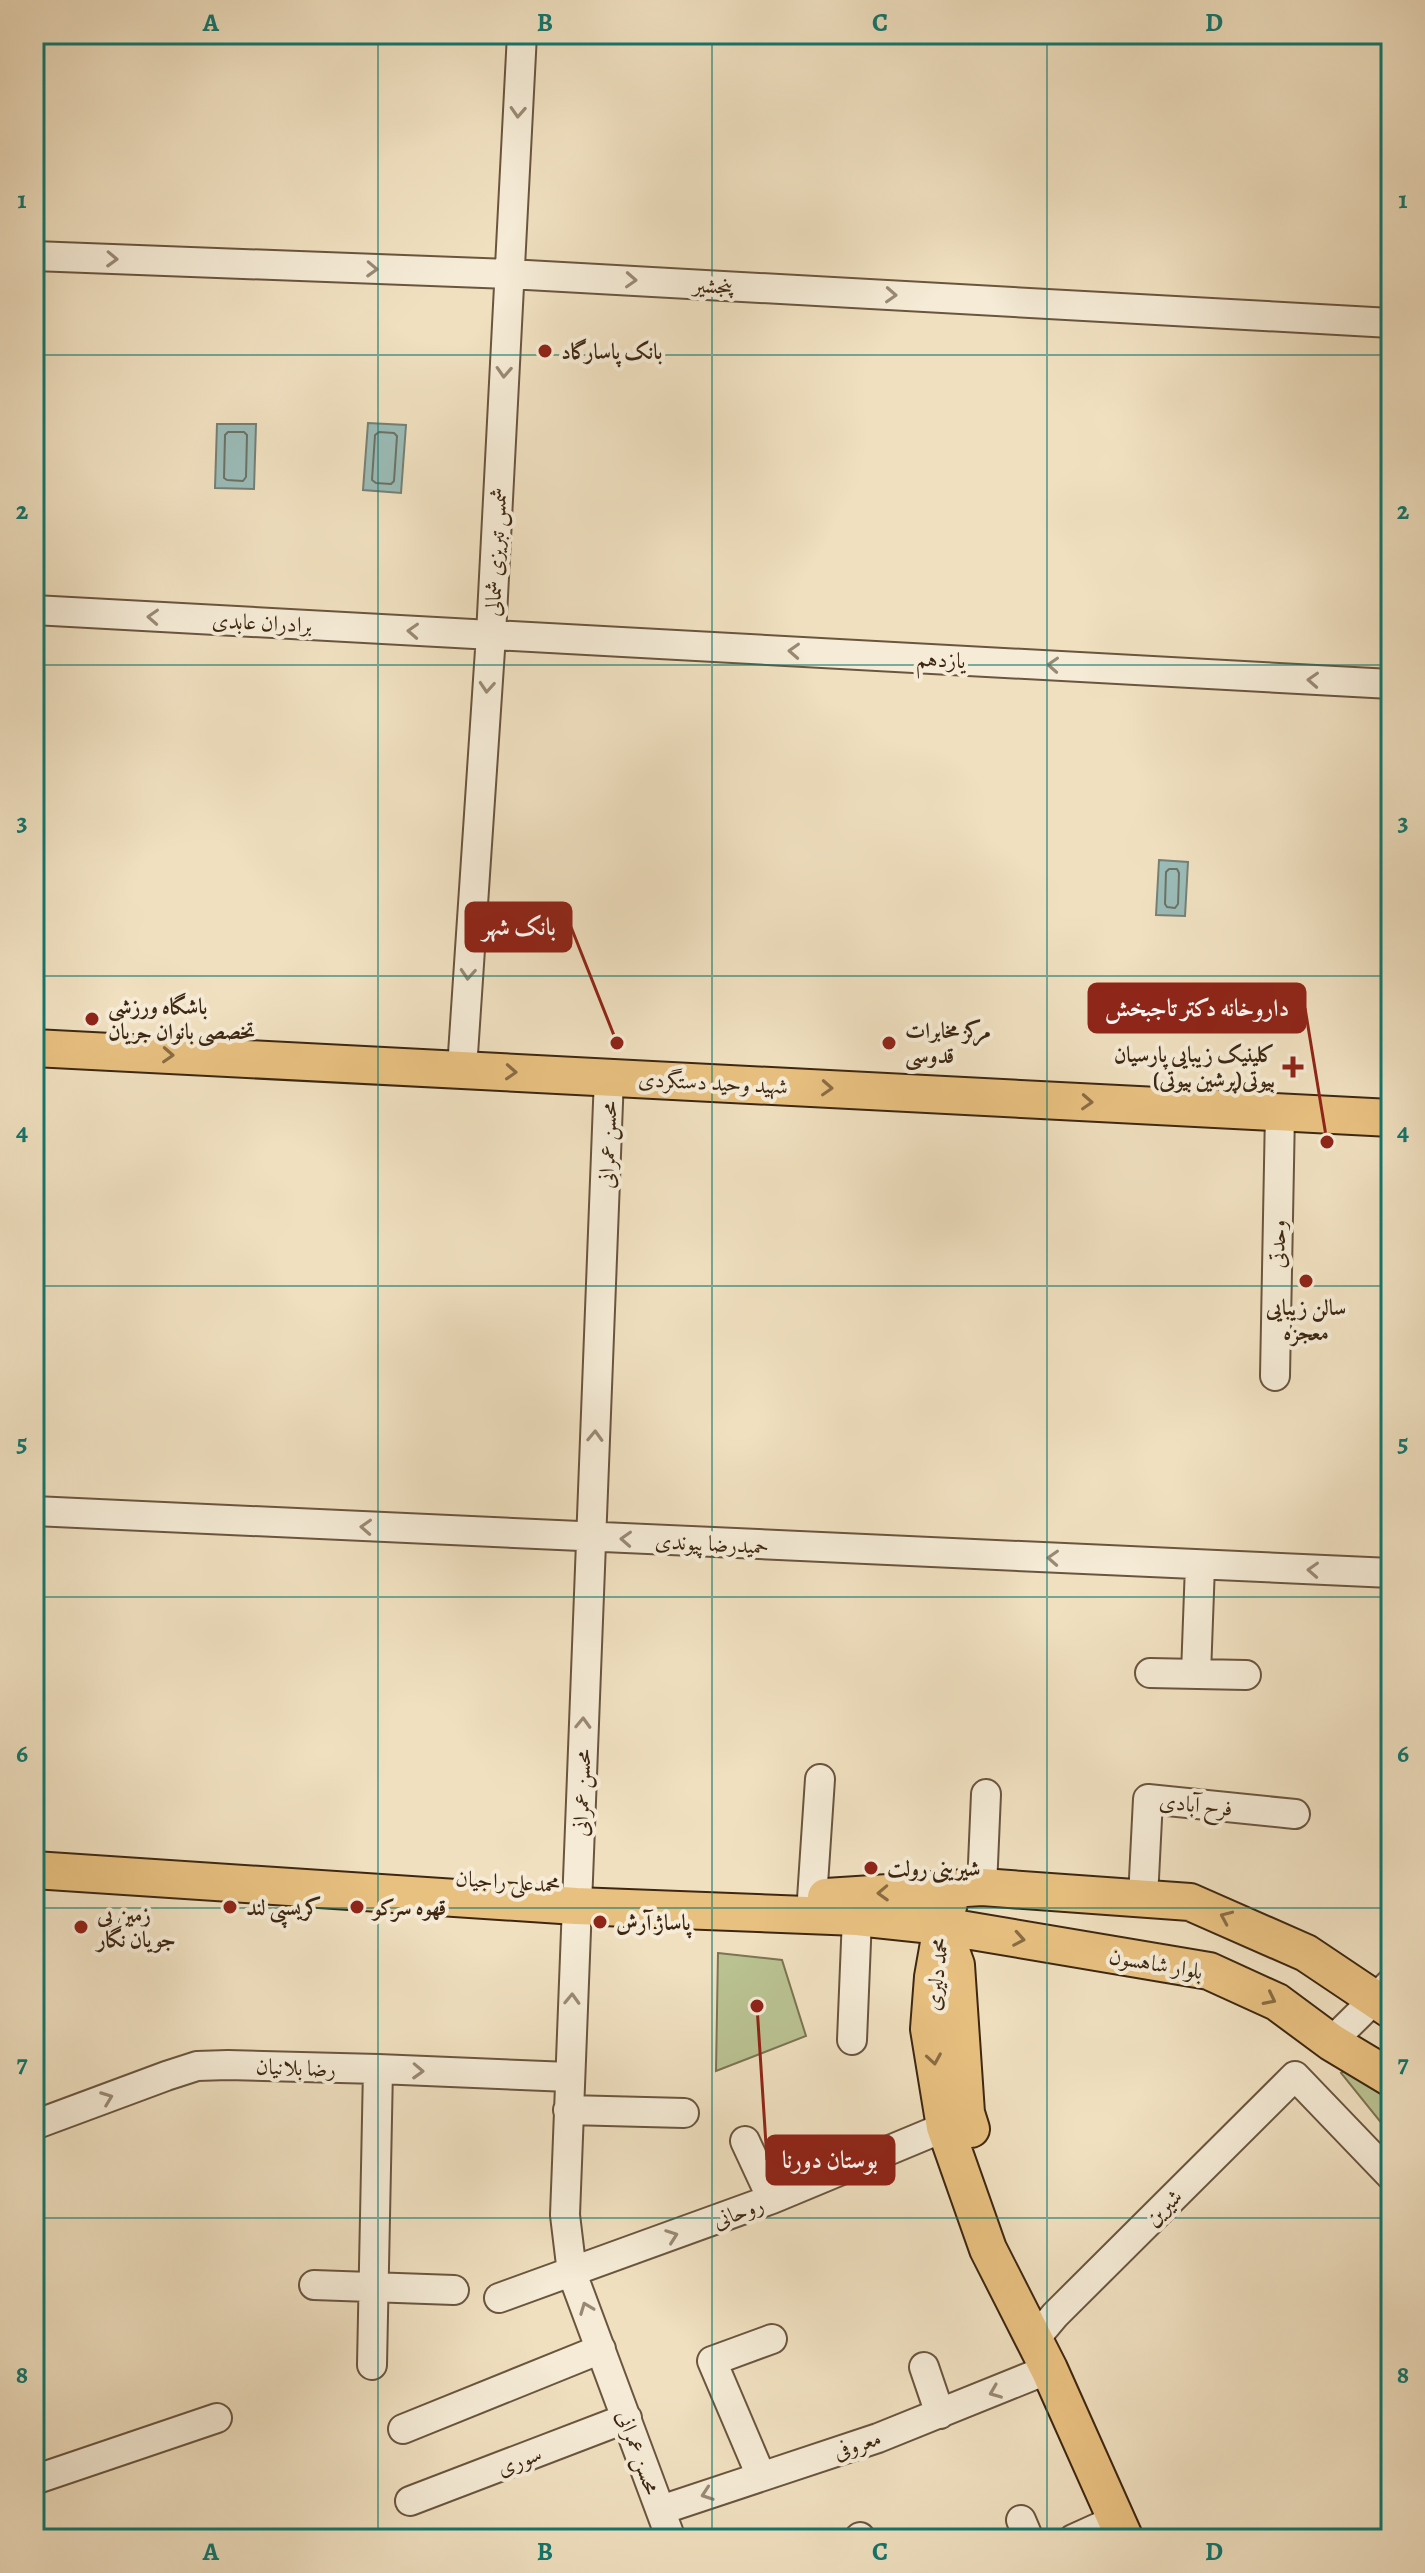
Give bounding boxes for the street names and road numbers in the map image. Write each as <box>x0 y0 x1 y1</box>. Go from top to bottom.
street label: پنجشیر <box>690 270 735 302</box>
street label: شمس تبریزی شمالی <box>478 487 514 617</box>
street label: برادران عابدی <box>211 605 313 641</box>
street label: یازدهم <box>915 644 968 681</box>
street label: شهید وحید دستگردی <box>637 1064 789 1102</box>
street label: محسن عمرانی <box>591 1100 625 1189</box>
street label: وحدتی <box>1263 1219 1293 1269</box>
street label: حمیدرضا پیوندی <box>654 1526 770 1562</box>
street label: محسن عمرانی <box>565 1748 599 1837</box>
street label: فرح آبادی <box>1157 1786 1234 1828</box>
street label: محمدعلی راجیان <box>454 1863 561 1902</box>
street label: محمد دلیری <box>918 1936 956 2012</box>
street label: بلوار شاهسون <box>1107 1941 1205 1987</box>
street label: رضا بلانیان <box>255 2052 337 2084</box>
street label: شیرین <box>1138 2182 1189 2233</box>
street label: روحانی <box>709 2190 768 2236</box>
street label: محسن عمرانی <box>609 2406 667 2499</box>
street label: معروفی <box>829 2423 885 2467</box>
street label: سوری <box>493 2439 546 2483</box>

